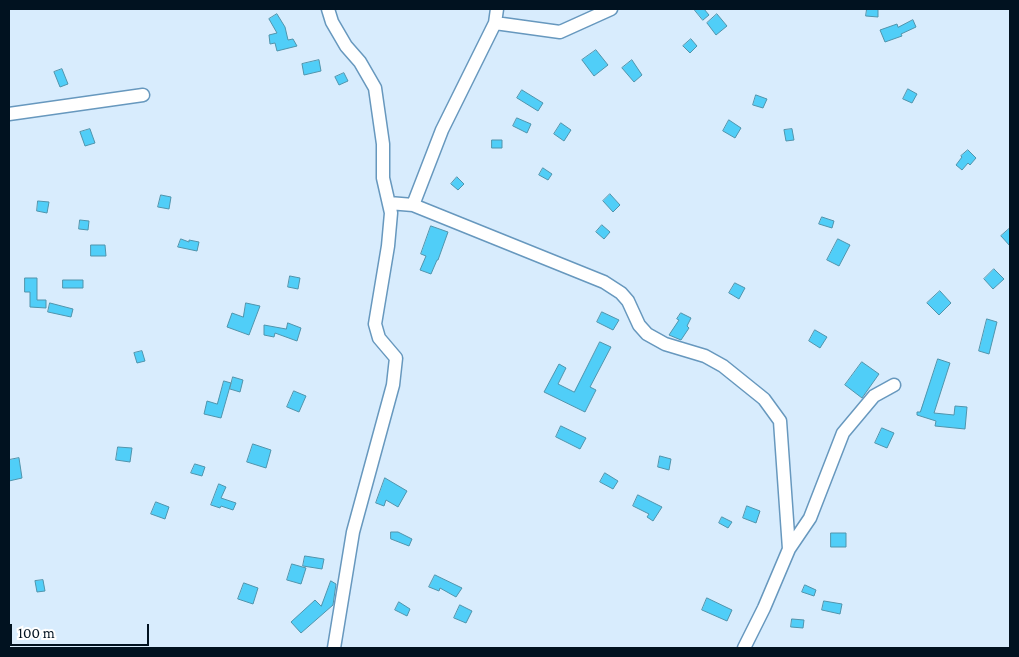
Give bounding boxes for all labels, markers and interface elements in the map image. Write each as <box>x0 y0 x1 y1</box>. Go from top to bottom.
scale bar <box>12 614 151 646</box>
text: 100 m <box>18 625 55 641</box>

